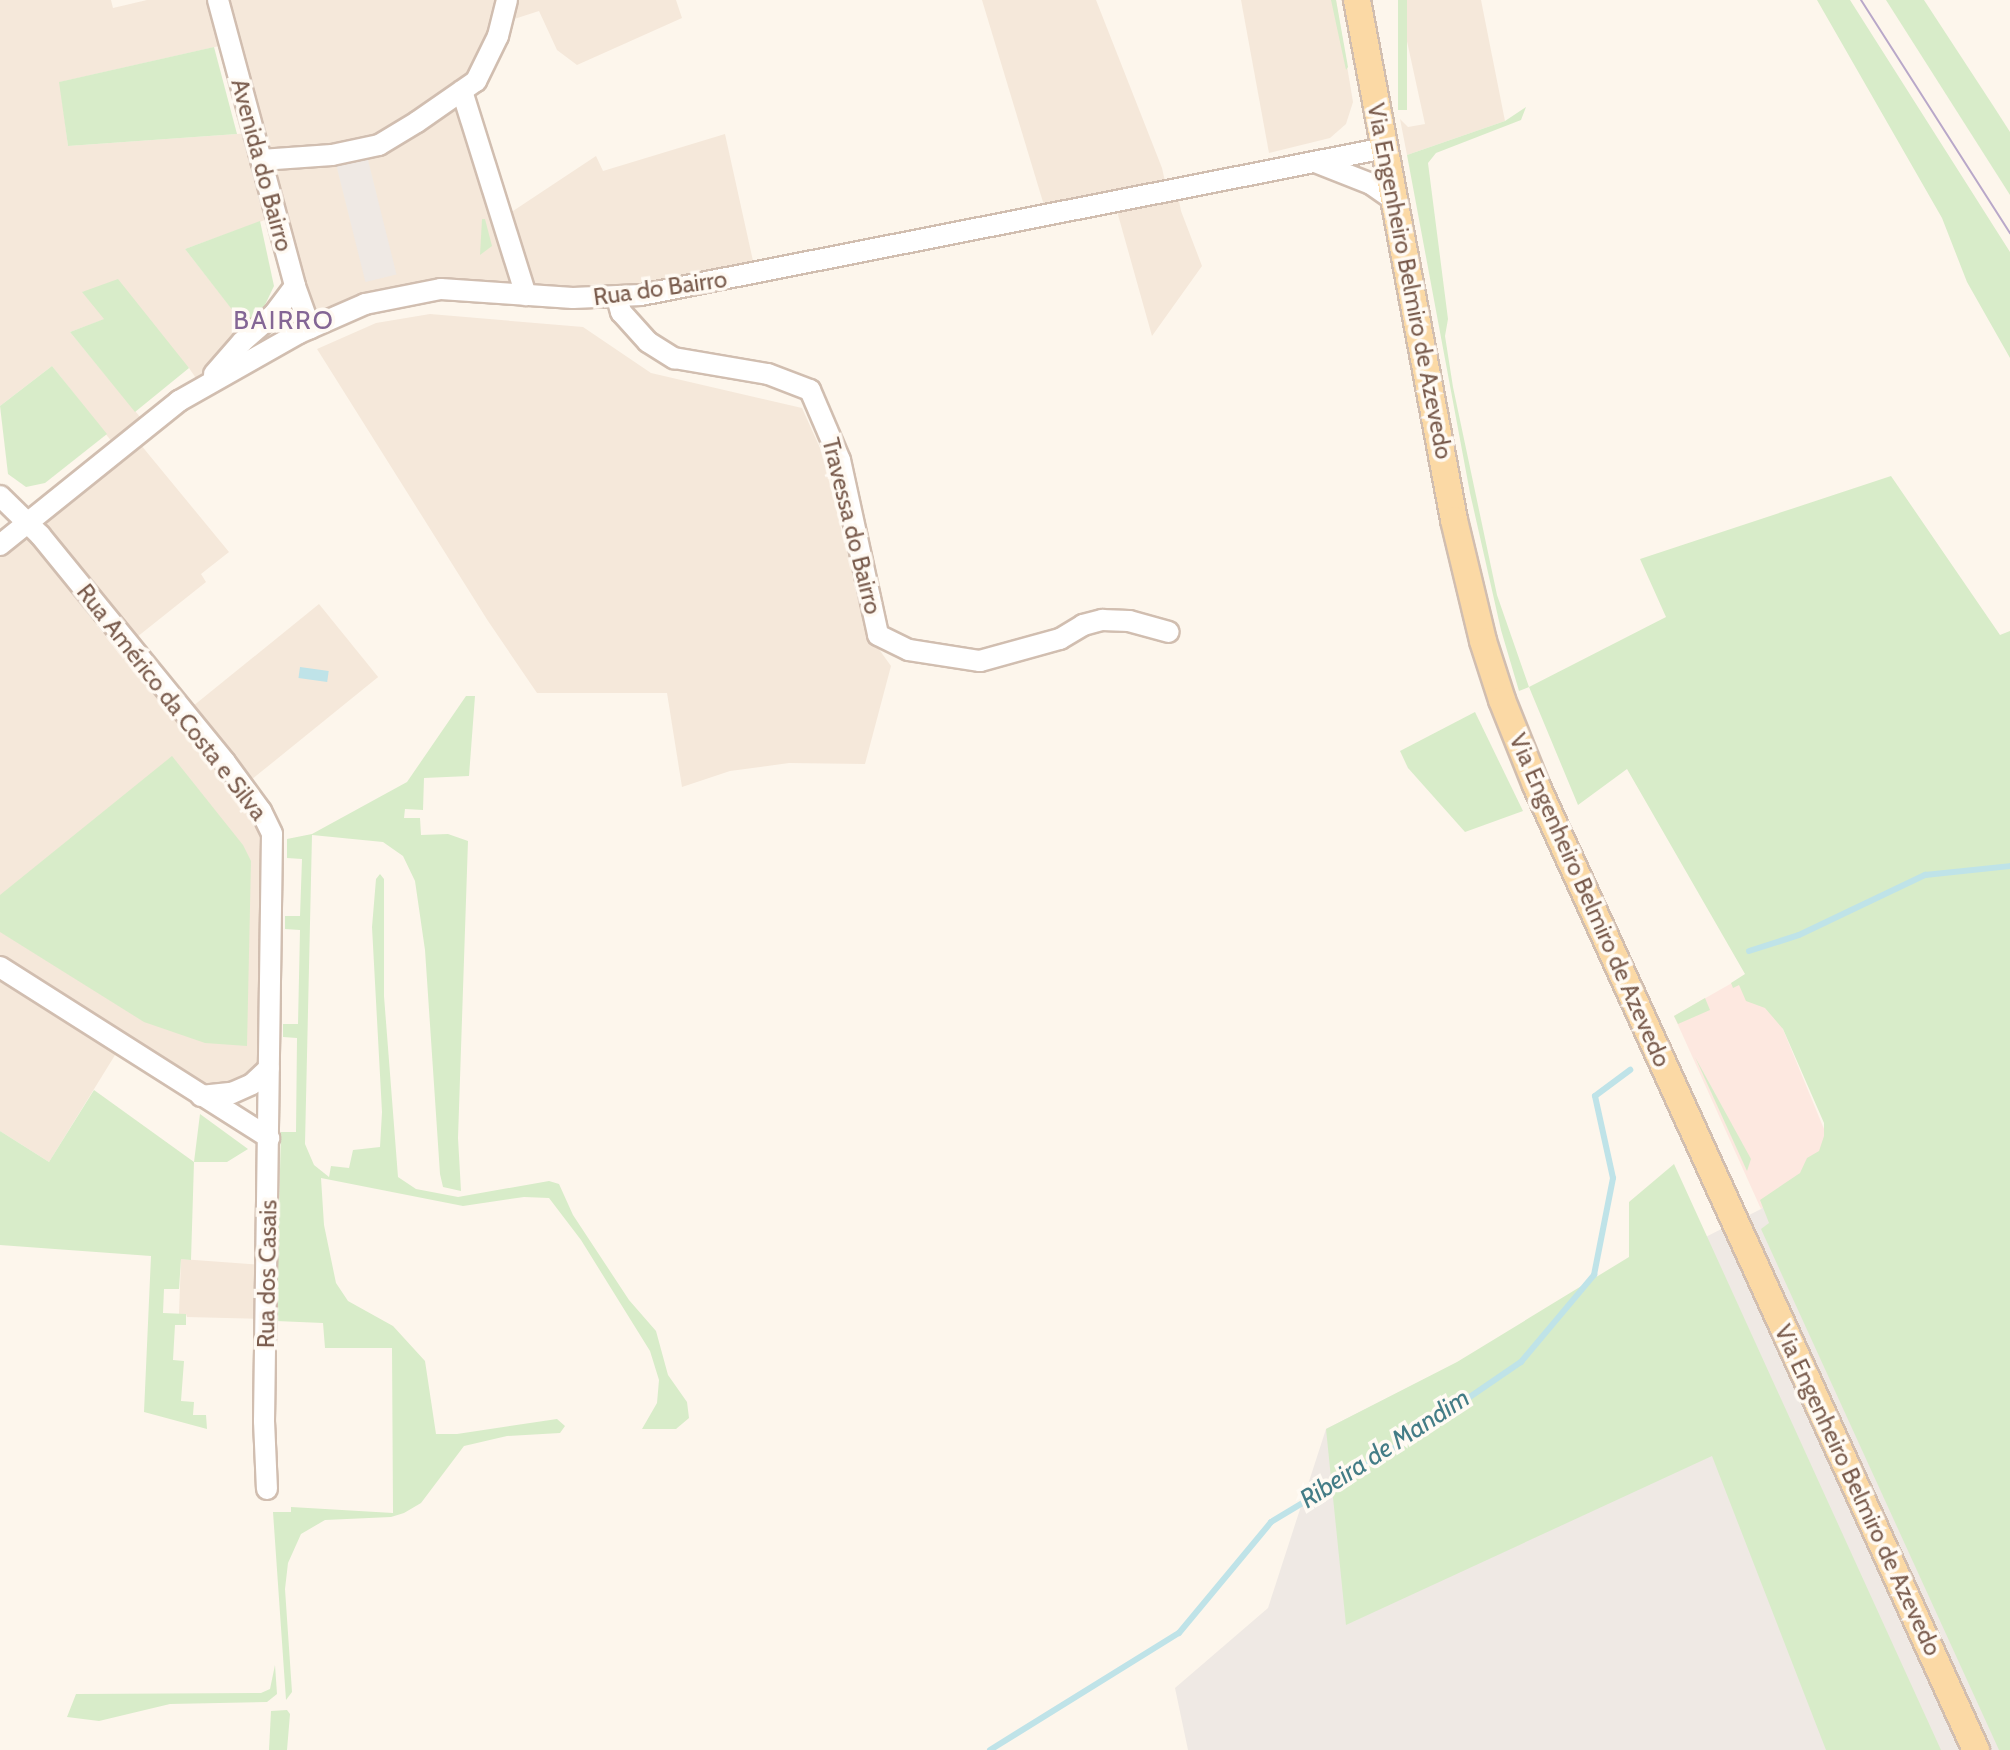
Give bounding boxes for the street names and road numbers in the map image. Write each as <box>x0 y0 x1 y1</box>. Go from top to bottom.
street label: Avenida do Bairro <box>225 76 299 254</box>
street label: Via Engenheiro Belmiro de Azevedo <box>1361 101 1459 461</box>
street label: Rua do Bairro <box>591 264 729 312</box>
street label: Travessa do Bairro <box>816 435 888 617</box>
street label: Rua Américo da Costa e Silva <box>71 578 273 826</box>
street label: Via Engenheiro Belmiro de Azevedo <box>1503 729 1677 1071</box>
street label: Rua dos Casais <box>251 1200 283 1348</box>
street label: Via Engenheiro Belmiro de Azevedo <box>1768 1320 1948 1660</box>

